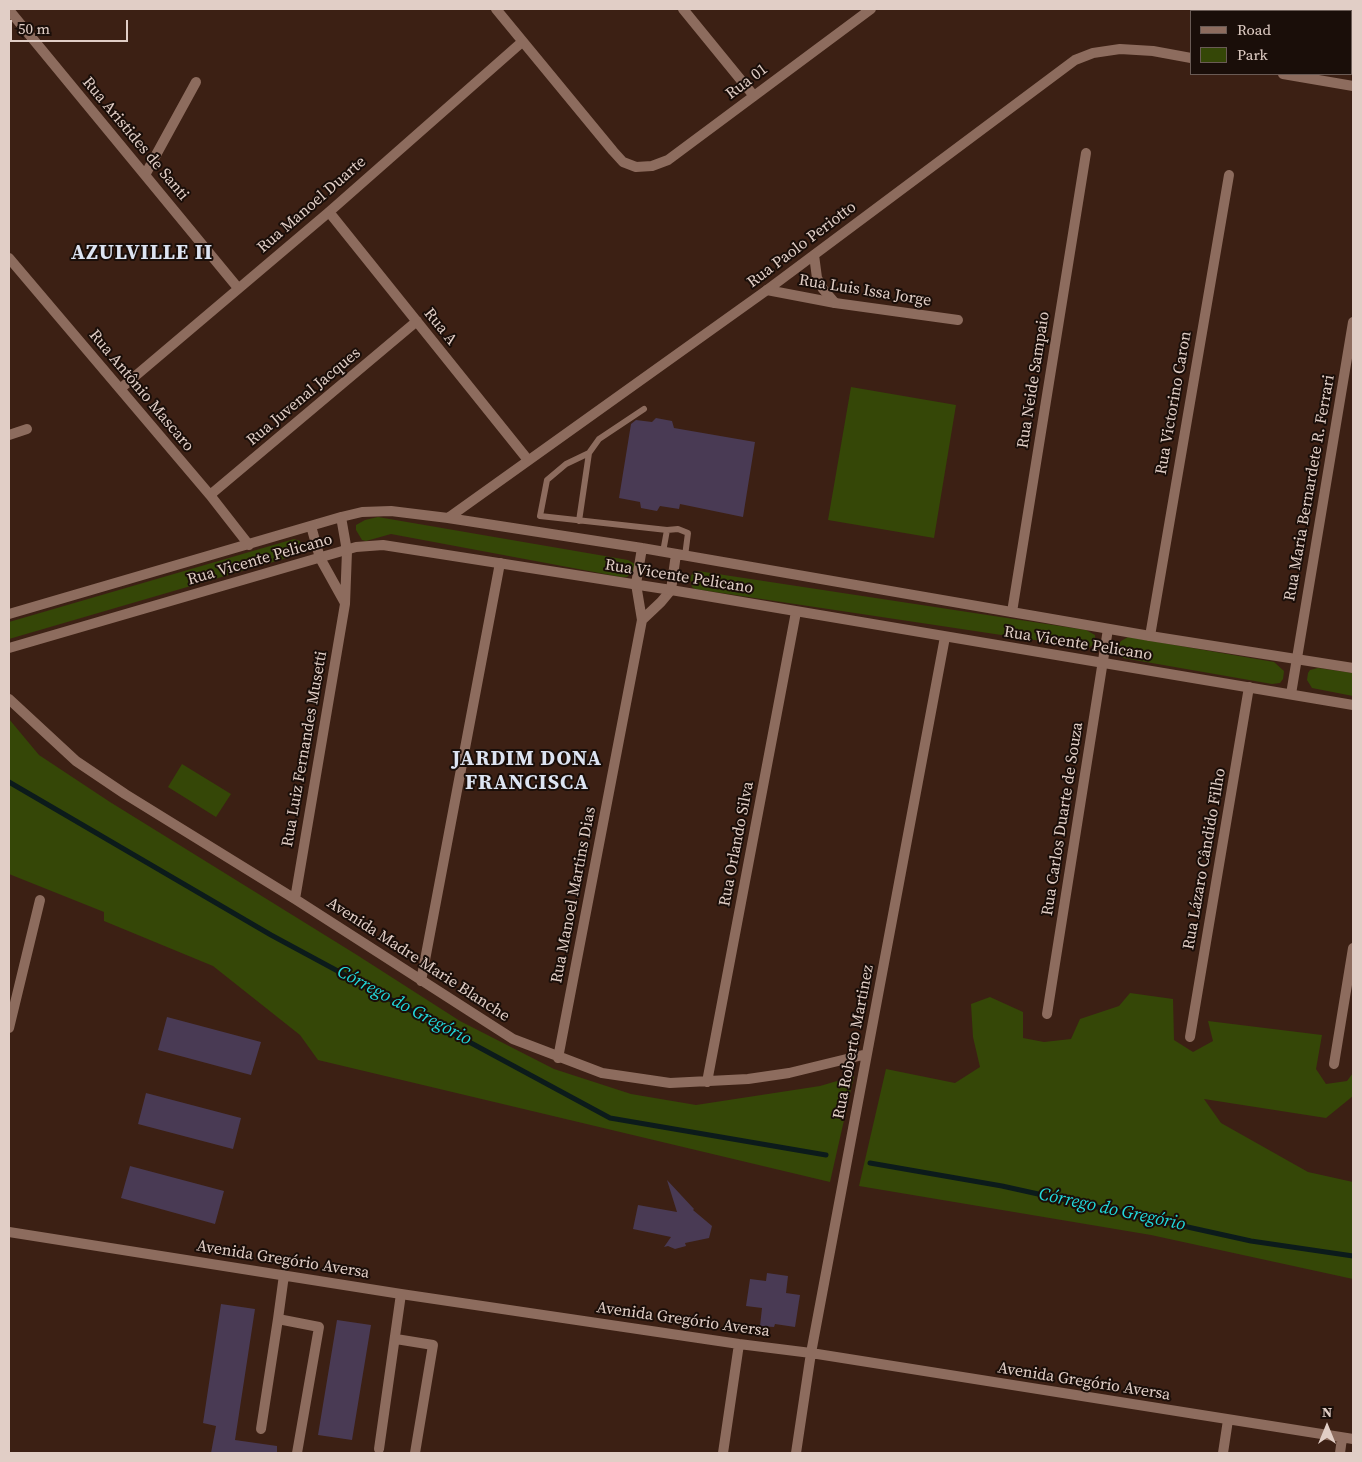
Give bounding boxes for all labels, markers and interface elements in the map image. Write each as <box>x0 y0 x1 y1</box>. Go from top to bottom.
scale bar <box>12 10 130 42</box>
legend <box>1190 10 1352 75</box>
text: 50 m <box>18 18 50 39</box>
text: Road <box>1237 19 1271 40</box>
text: Park <box>1237 44 1268 65</box>
street label: Rua 01 <box>722 60 772 104</box>
street label: Rua Aristides de Santi <box>78 73 192 205</box>
street label: Rua Manoel Duarte <box>254 153 370 257</box>
street label: Rua Paolo Periotto <box>744 198 860 292</box>
district label: AZULVILLE II <box>69 241 215 267</box>
street label: Rua Luis Issa Jorge <box>797 271 933 311</box>
street label: Rua A <box>419 305 461 349</box>
street label: Rua Neide Sampaio <box>1014 310 1054 450</box>
street label: Rua Antônio Mascaro <box>84 326 198 456</box>
street label: Rua Victorino Caron <box>1152 330 1196 476</box>
street label: Rua Juvenal Jacques <box>243 344 365 450</box>
street label: Rua Maria Bernardete R. Ferrari <box>1281 373 1339 603</box>
street label: Rua Vicente Pelicano <box>185 530 335 590</box>
street label: Rua Vicente Pelicano <box>603 556 755 598</box>
street label: Rua Vicente Pelicano <box>1002 623 1154 665</box>
street label: Rua Luiz Fernandes Musetti <box>278 650 332 848</box>
street label: Rua Carlos Duarte de Souza <box>1038 721 1088 917</box>
district label: JARDIM DONA FRANCISCA <box>451 747 603 797</box>
street label: Rua Lázaro Cândido Filho <box>1180 767 1230 951</box>
street label: Rua Orlando Silva <box>715 780 759 908</box>
street label: Rua Manoel Martins Dias <box>547 805 601 985</box>
street label: Avenida Madre Marie Blanche <box>323 894 513 1026</box>
water label: Córrego do Gregório <box>333 961 475 1051</box>
street label: Rua Roberto Martinez <box>830 963 878 1121</box>
water label: Córrego do Gregório <box>1037 1184 1187 1236</box>
street label: Avenida Gregório Aversa <box>195 1237 371 1283</box>
street label: Avenida Gregório Aversa <box>595 1298 771 1342</box>
street label: Avenida Gregório Aversa <box>996 1359 1172 1405</box>
north arrow <box>1302 1402 1352 1452</box>
text: N <box>1322 1402 1332 1422</box>

